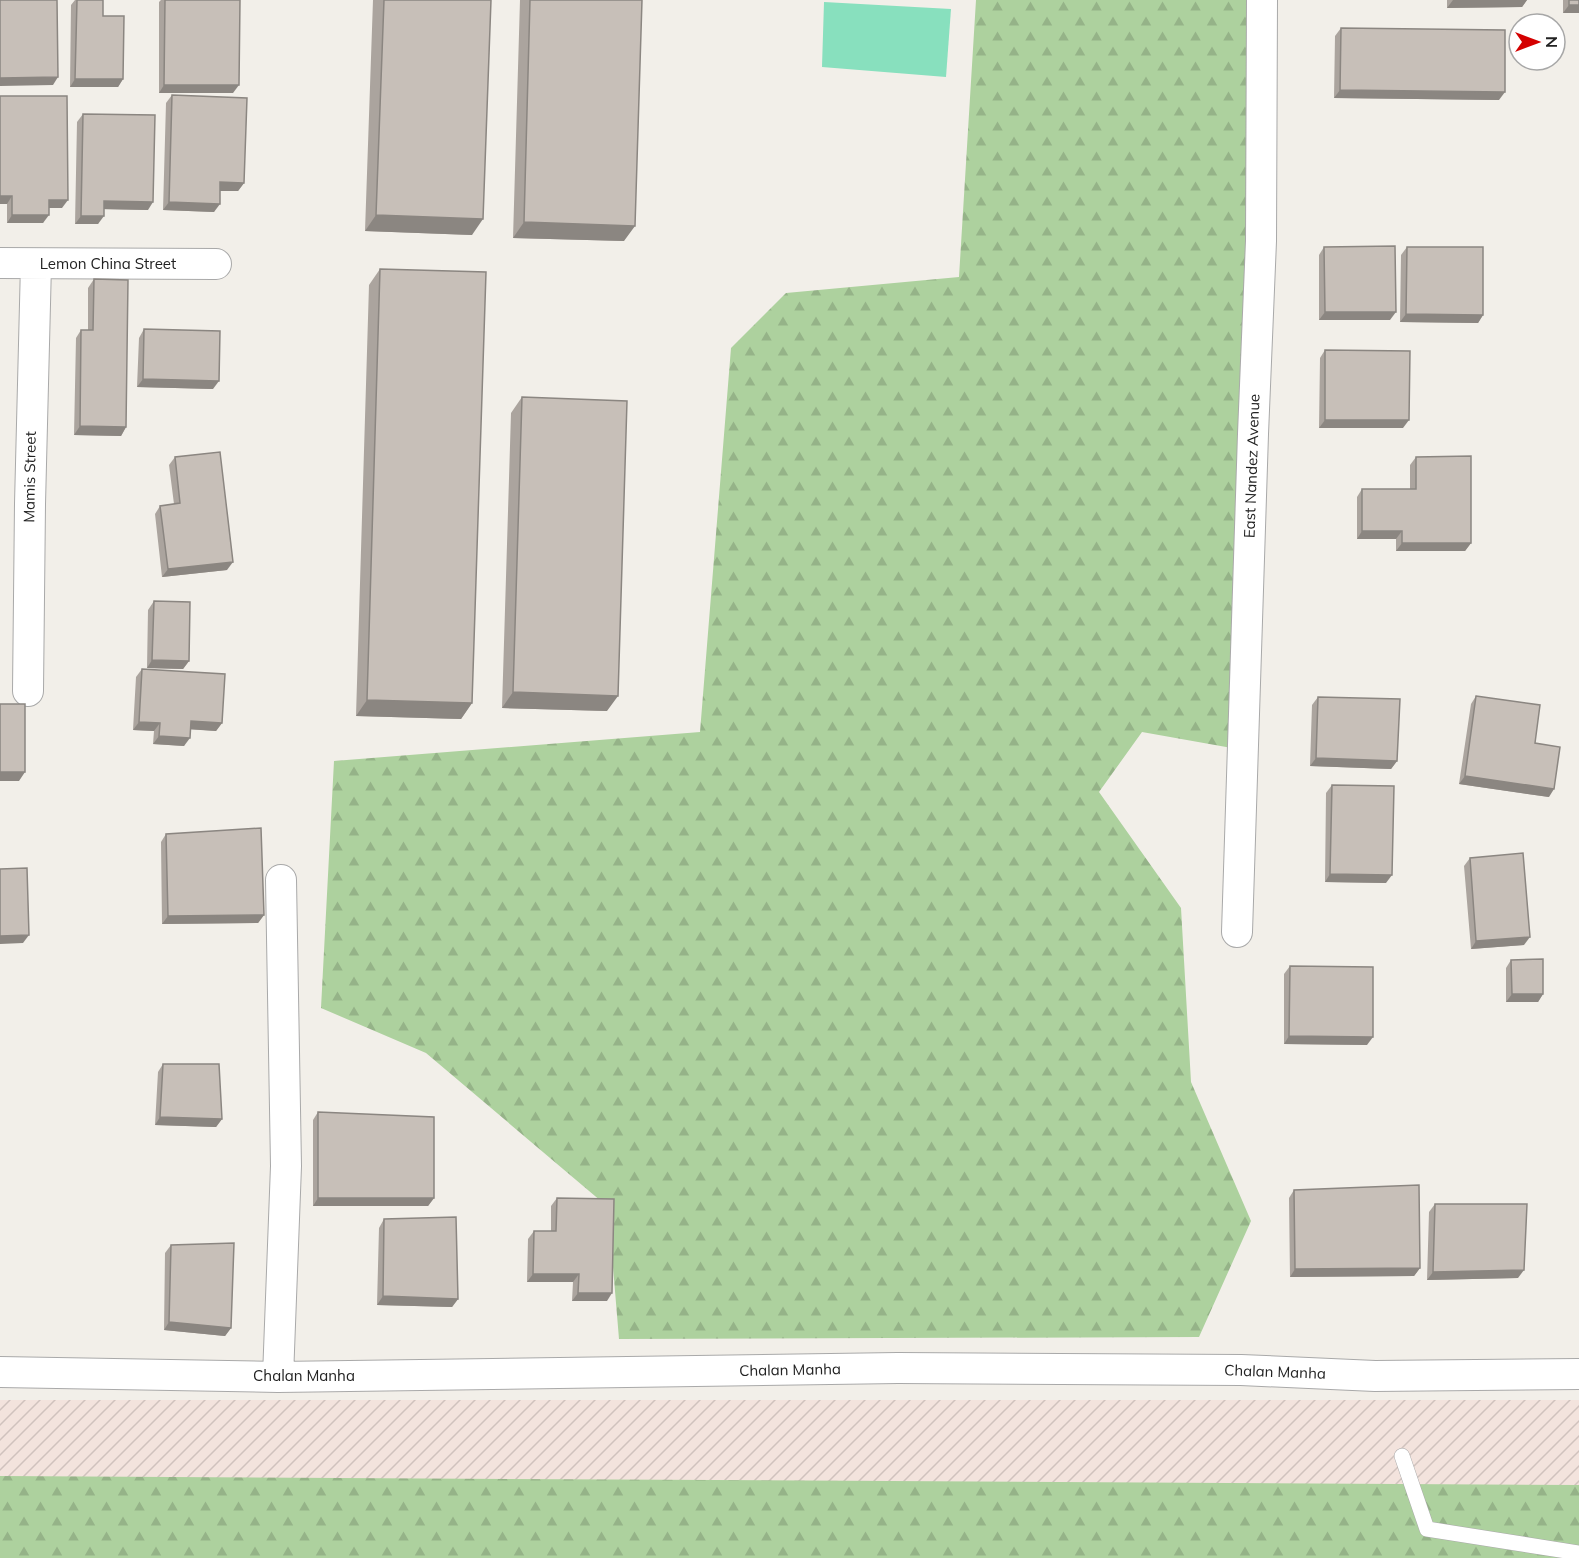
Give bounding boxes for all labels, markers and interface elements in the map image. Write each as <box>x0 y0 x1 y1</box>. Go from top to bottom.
north arrow <box>1507 12 1567 72</box>
text: N <box>1542 36 1562 48</box>
street label: Lemon China Street <box>40 254 176 273</box>
street label: East Nandez Avenue <box>1239 394 1264 538</box>
street label: Mamis Street <box>19 431 40 523</box>
street label: Chalan Manha <box>739 1359 841 1380</box>
street label: Chalan Manha <box>1224 1360 1326 1383</box>
street label: Chalan Manha <box>253 1366 355 1385</box>

